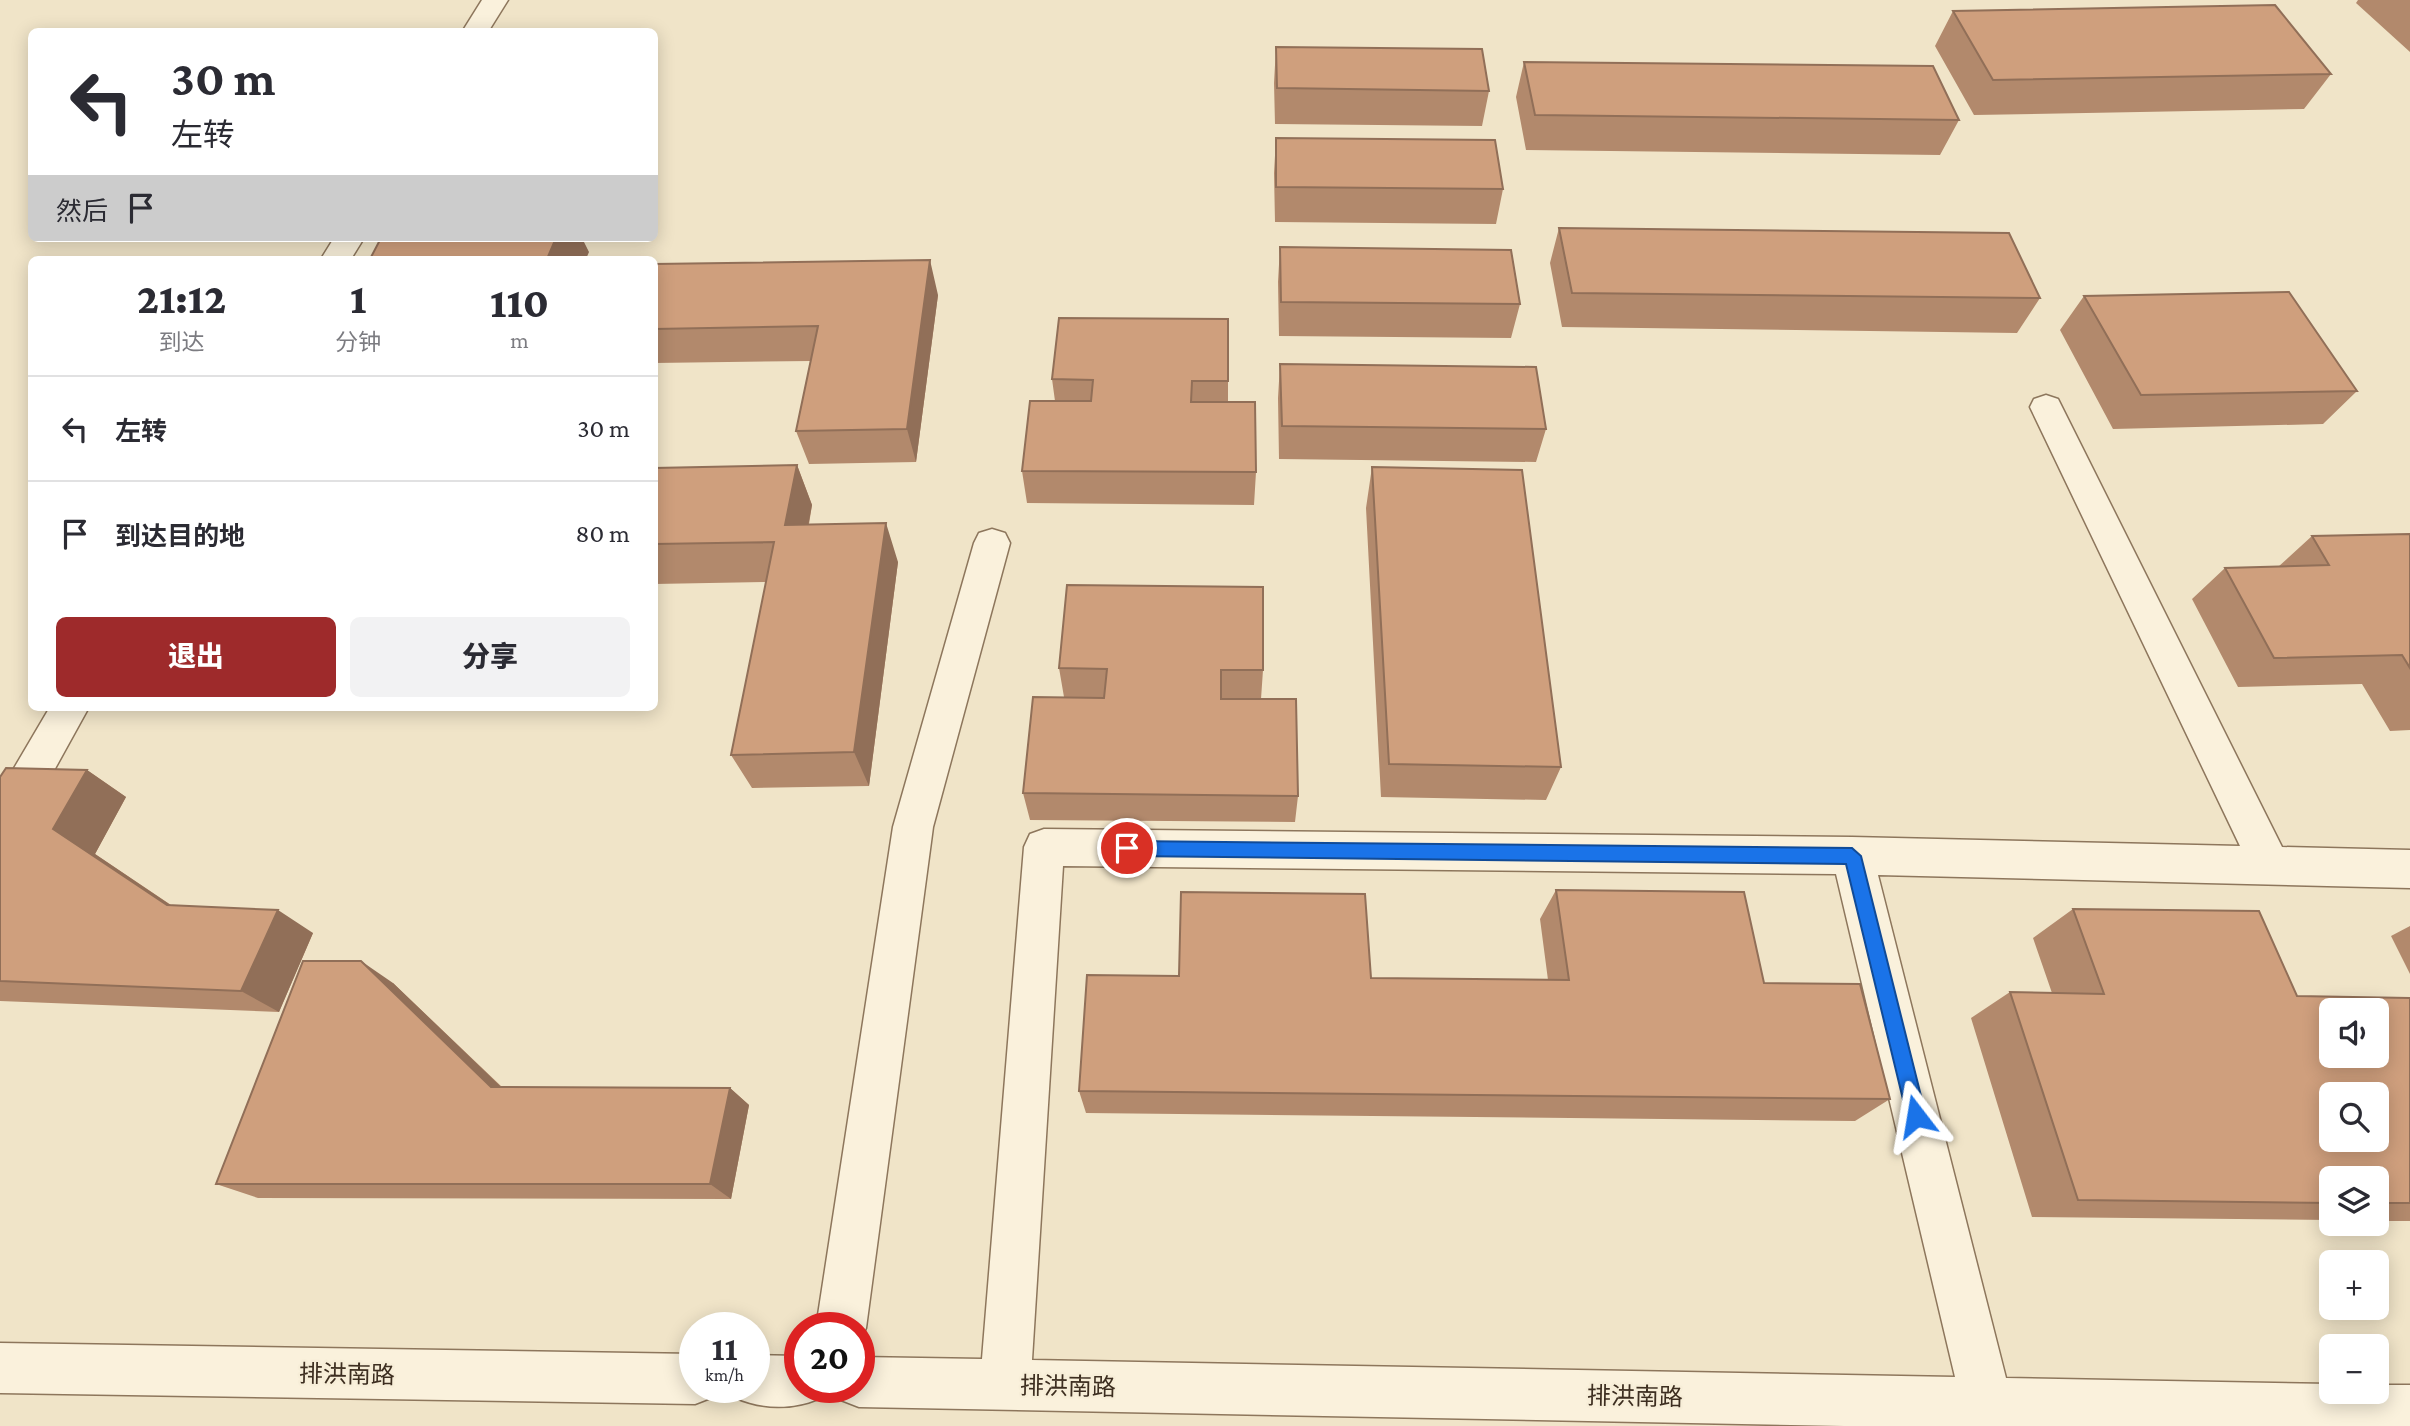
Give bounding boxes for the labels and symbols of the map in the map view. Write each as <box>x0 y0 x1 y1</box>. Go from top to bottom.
pin <box>1097 818 1157 878</box>
position arrow <box>1879 1079 1953 1153</box>
speed limit sign: 20 <box>784 1312 875 1403</box>
street label: 排洪南路 <box>299 1360 395 1388</box>
street label: 排洪南路 <box>1020 1372 1116 1400</box>
street label: 排洪南路 <box>1587 1382 1683 1410</box>

